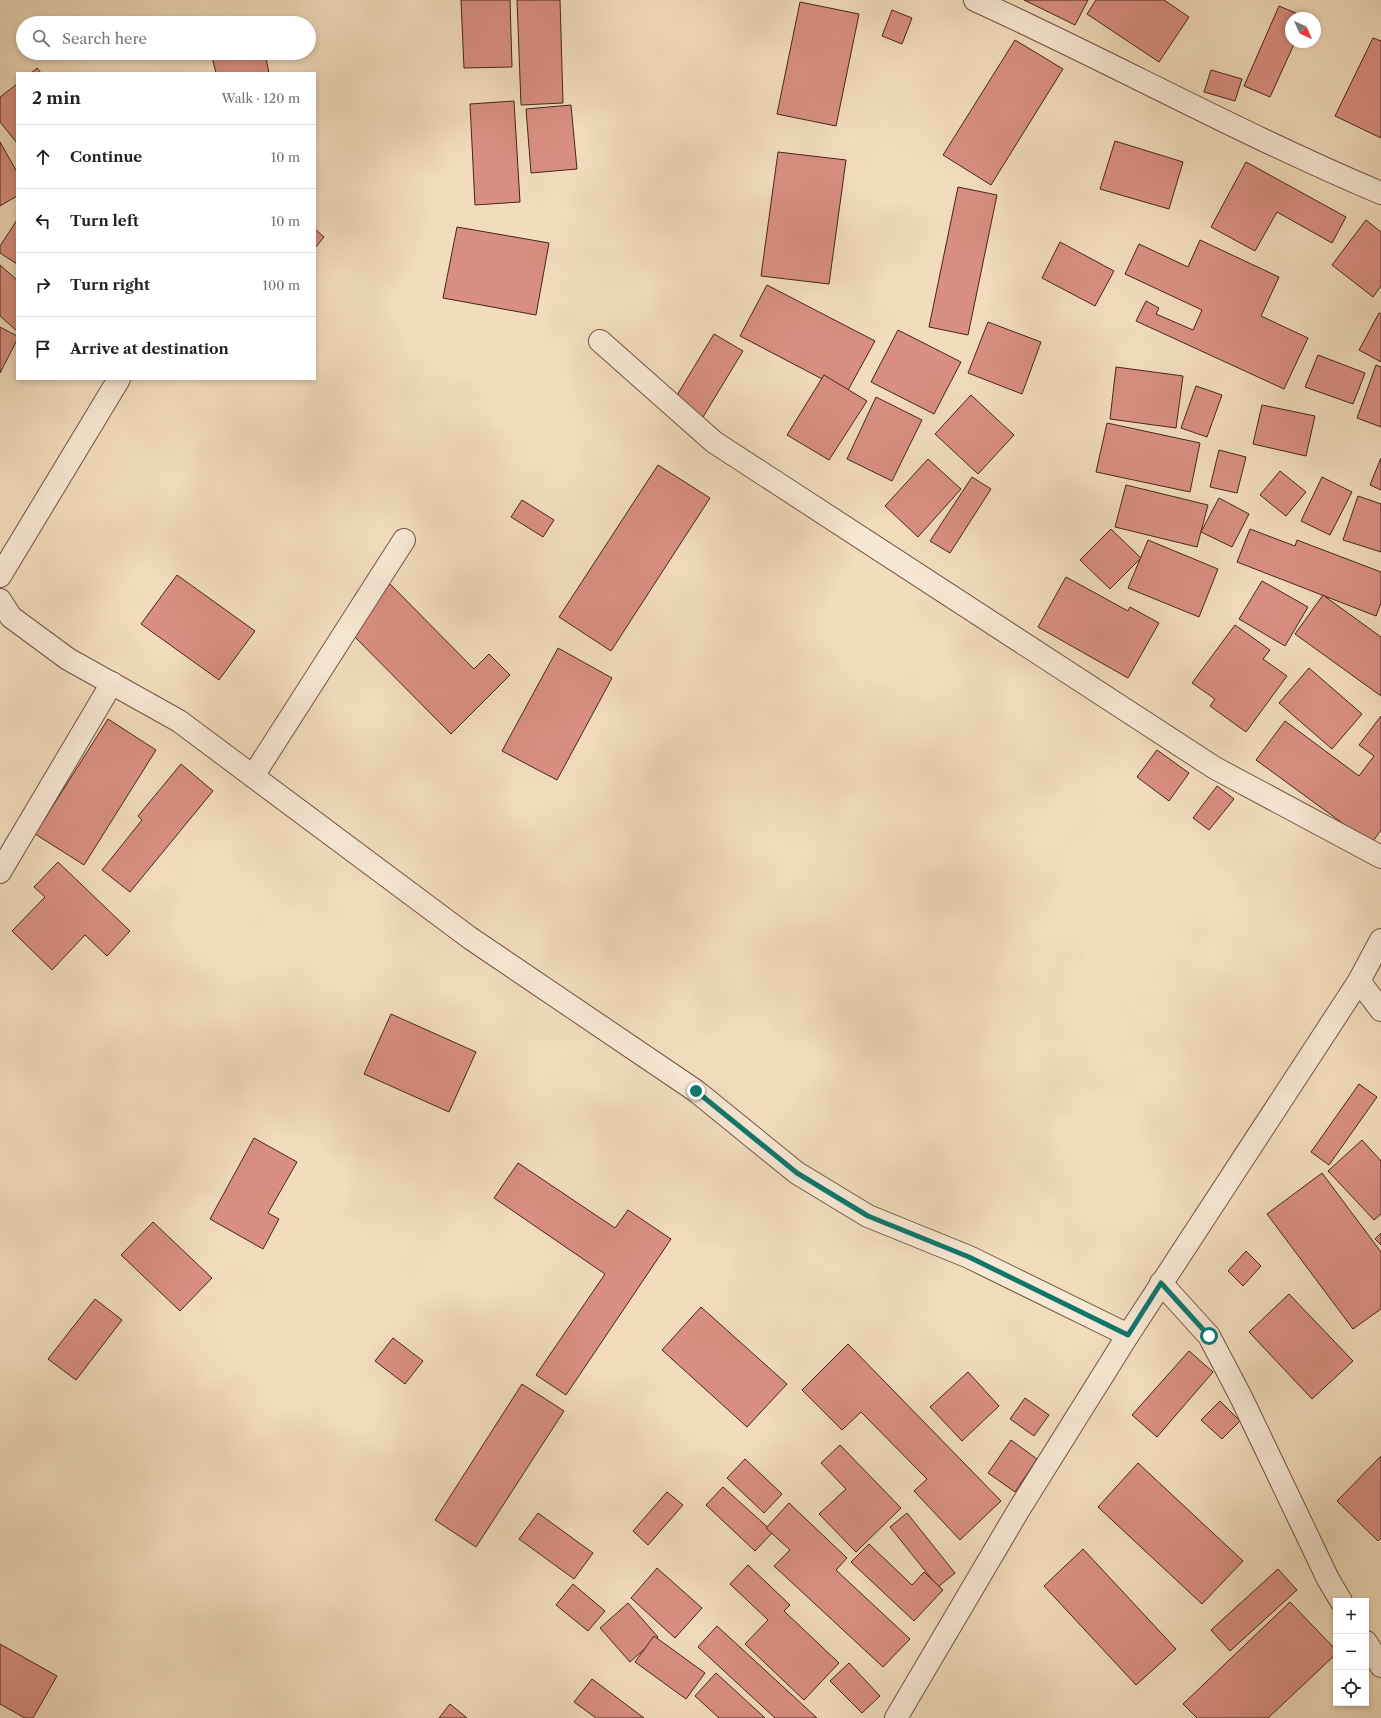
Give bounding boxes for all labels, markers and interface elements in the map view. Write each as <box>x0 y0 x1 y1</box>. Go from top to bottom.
north arrow <box>1285 12 1321 48</box>
search box <box>16 16 316 60</box>
icon: search <box>30 27 52 49</box>
text: Search here <box>62 29 147 48</box>
text: 2 min <box>32 88 81 108</box>
text: Walk · 120 m <box>222 90 300 106</box>
icon: ahead <box>32 146 54 168</box>
text: Continue <box>70 147 142 166</box>
text: 10 m <box>271 149 300 165</box>
icon: left <box>32 210 54 232</box>
text: Turn left <box>70 211 139 230</box>
text: 10 m <box>271 213 300 229</box>
icon: right <box>32 274 54 296</box>
text: Turn right <box>70 275 150 294</box>
text: 100 m <box>262 277 300 293</box>
icon: arrive <box>32 338 54 360</box>
text: Arrive at destination <box>70 339 229 358</box>
route end <box>687 1082 705 1100</box>
route start <box>1200 1327 1218 1345</box>
map controls <box>1333 1598 1369 1706</box>
button: + <box>1333 1598 1369 1634</box>
button: − <box>1333 1634 1369 1670</box>
button: locate <box>1333 1670 1369 1706</box>

